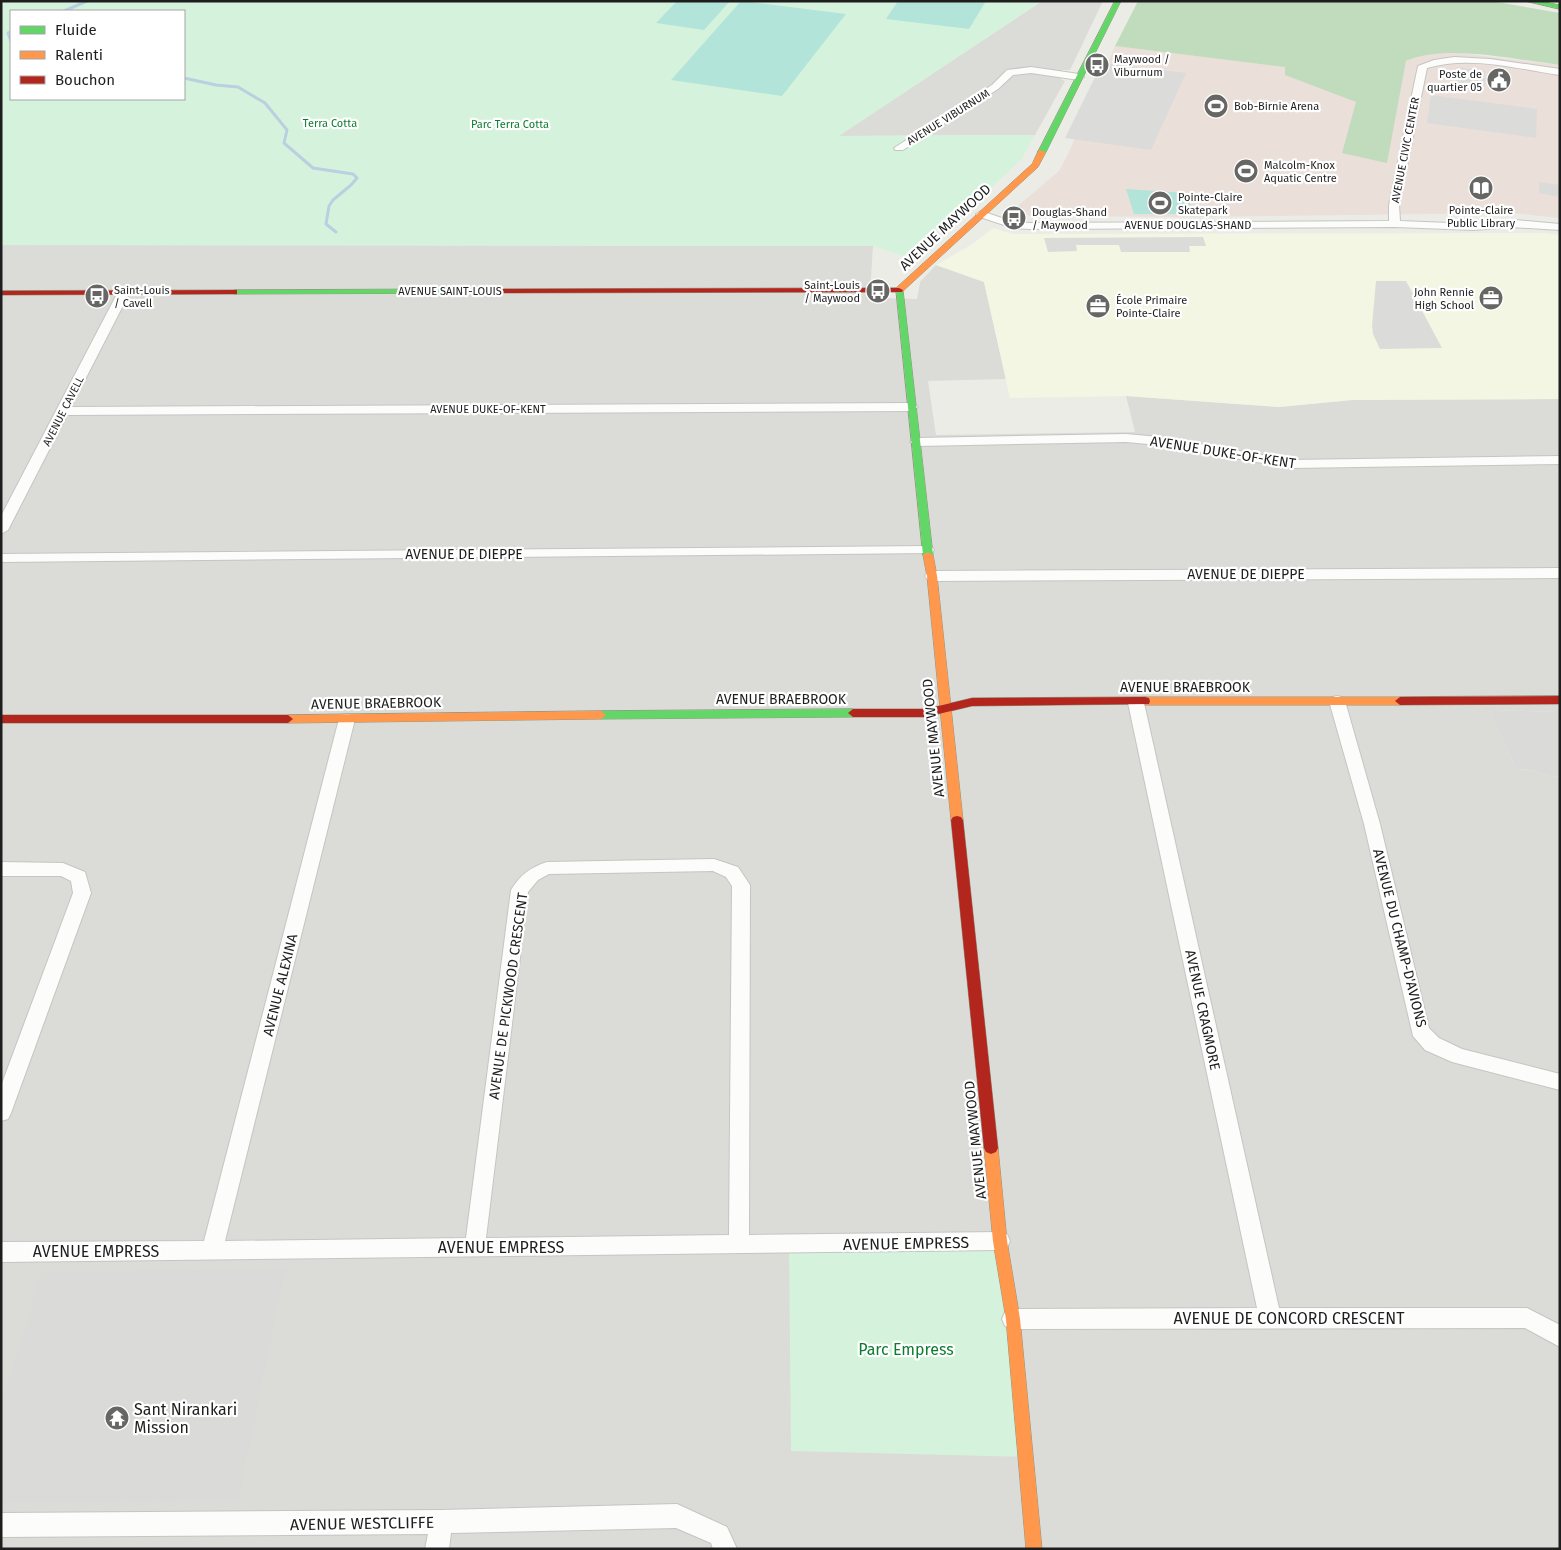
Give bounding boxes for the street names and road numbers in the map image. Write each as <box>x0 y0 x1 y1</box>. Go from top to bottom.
street label: AVENUE VIBURNUM <box>904 87 992 148</box>
street label: AVENUE CIVIC CENTER <box>1389 96 1422 204</box>
street label: AVENUE MAYWOOD <box>896 181 995 274</box>
street label: AVENUE DOUGLAS-SHAND <box>1125 219 1251 232</box>
street label: AVENUE SAINT-LOUIS <box>398 285 502 298</box>
street label: AVENUE CAVELL <box>40 374 87 448</box>
street label: AVENUE DUKE-OF-KENT <box>430 403 546 416</box>
street label: AVENUE DUKE-OF-KENT <box>1149 433 1298 473</box>
street label: AVENUE DE DIEPPE <box>405 546 523 563</box>
street label: AVENUE DE DIEPPE <box>1187 566 1305 583</box>
street label: AVENUE MAYWOOD <box>919 678 948 798</box>
street label: AVENUE BRAEBROOK <box>1120 679 1251 696</box>
street label: AVENUE BRAEBROOK <box>716 691 847 708</box>
street label: AVENUE BRAEBROOK <box>311 694 442 713</box>
street label: AVENUE DU CHAMP-D'AVIONS <box>1369 847 1430 1029</box>
street label: AVENUE DE PICKWOOD CRESCENT <box>486 891 532 1101</box>
street label: AVENUE ALEXINA <box>260 932 301 1038</box>
street label: AVENUE CRAGMORE <box>1181 948 1224 1072</box>
street label: AVENUE MAYWOOD <box>961 1080 990 1200</box>
street label: AVENUE EMPRESS <box>843 1233 970 1254</box>
street label: AVENUE EMPRESS <box>438 1238 564 1257</box>
street label: AVENUE EMPRESS <box>33 1242 159 1261</box>
street label: AVENUE DE CONCORD CRESCENT <box>1174 1309 1405 1328</box>
street label: AVENUE WESTCLIFFE <box>290 1513 434 1534</box>

